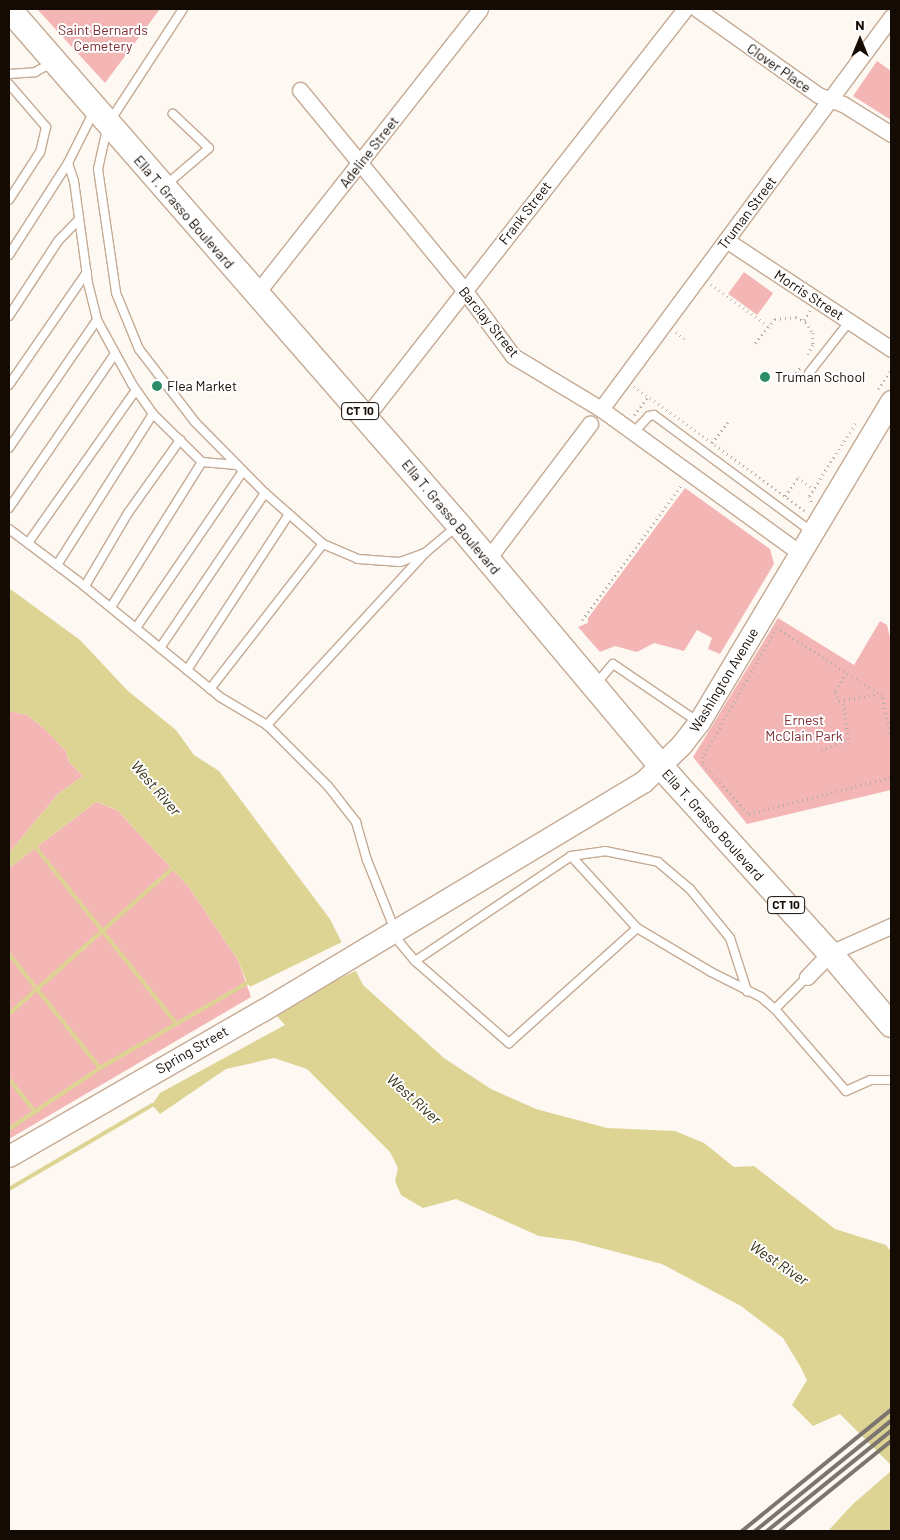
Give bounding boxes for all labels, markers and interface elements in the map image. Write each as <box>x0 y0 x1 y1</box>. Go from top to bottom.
north arrow <box>835 15 885 65</box>
text: N <box>855 16 865 33</box>
park label: Saint Bernards Cemetery <box>58 22 148 54</box>
street label: Clover Place <box>744 40 814 96</box>
street label: Adeline Street <box>336 113 402 191</box>
street label: Ella T. Grasso Boulevard <box>130 152 238 272</box>
street label: Truman Street <box>714 173 780 253</box>
street label: Frank Street <box>495 178 555 248</box>
street label: Morris Street <box>771 266 847 324</box>
street label: Barclay Street <box>455 283 523 361</box>
place label: Truman School <box>775 369 865 385</box>
marker: Truman School <box>759 371 771 383</box>
place label: Flea Market <box>167 378 237 394</box>
marker: Flea Market <box>151 380 163 392</box>
road number: CT 10 <box>340 402 380 421</box>
street label: Ella T. Grasso Boulevard <box>398 456 504 578</box>
street label: Washington Avenue <box>686 625 762 735</box>
park label: Ernest McClain Park <box>765 712 843 744</box>
water label: West River <box>127 757 185 819</box>
street label: Ella T. Grasso Boulevard <box>658 766 768 884</box>
road number: CT 10 <box>766 896 806 914</box>
street label: Spring Street <box>153 1023 231 1077</box>
water label: West River <box>383 1070 445 1128</box>
water label: West River <box>746 1237 812 1289</box>

